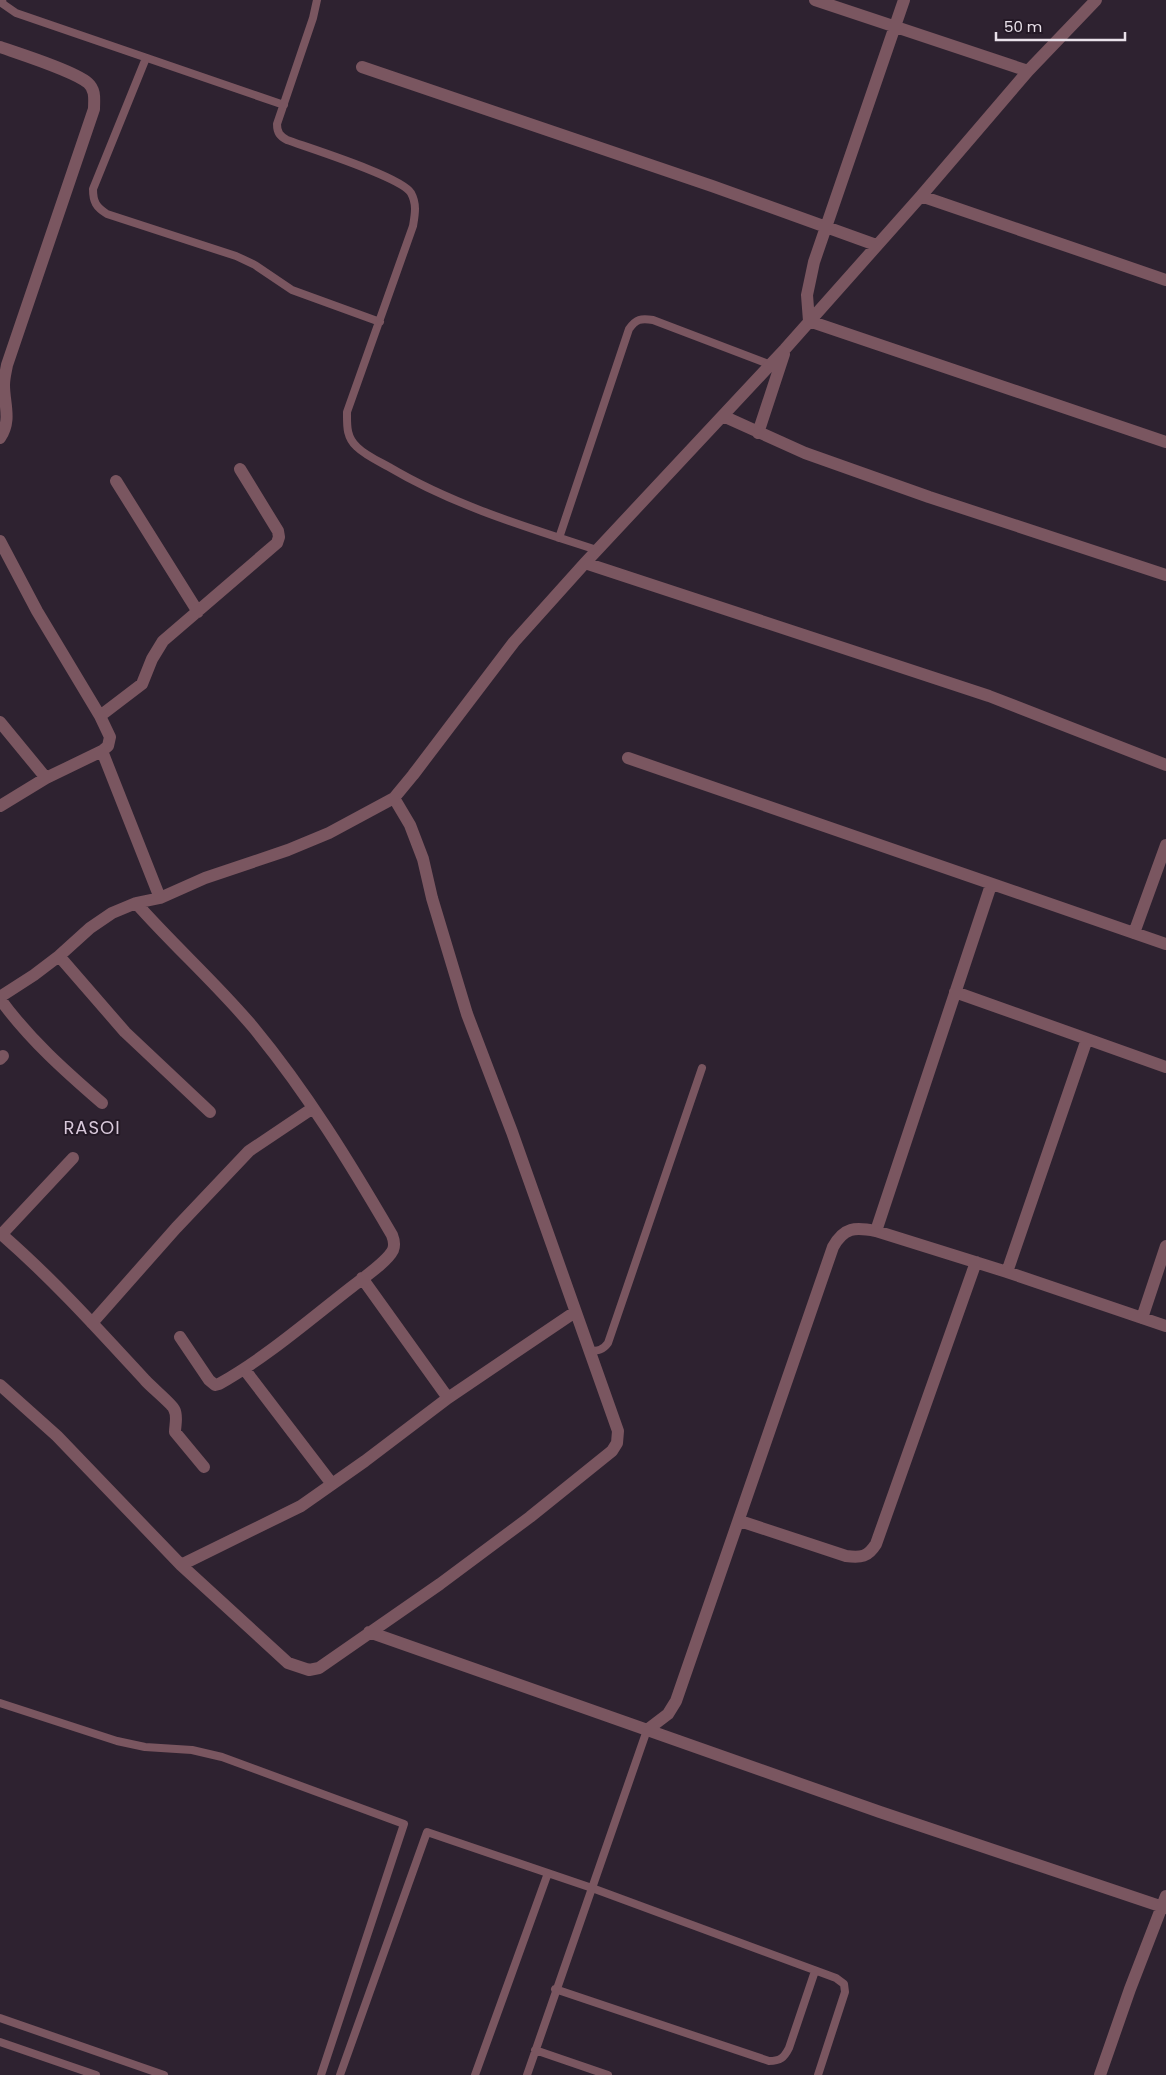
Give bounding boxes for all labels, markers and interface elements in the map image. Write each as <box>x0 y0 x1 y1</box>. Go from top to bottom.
scale bar <box>996 10 1125 42</box>
text: 50 m <box>1004 16 1042 37</box>
district label: RASOI <box>63 1115 121 1140</box>

